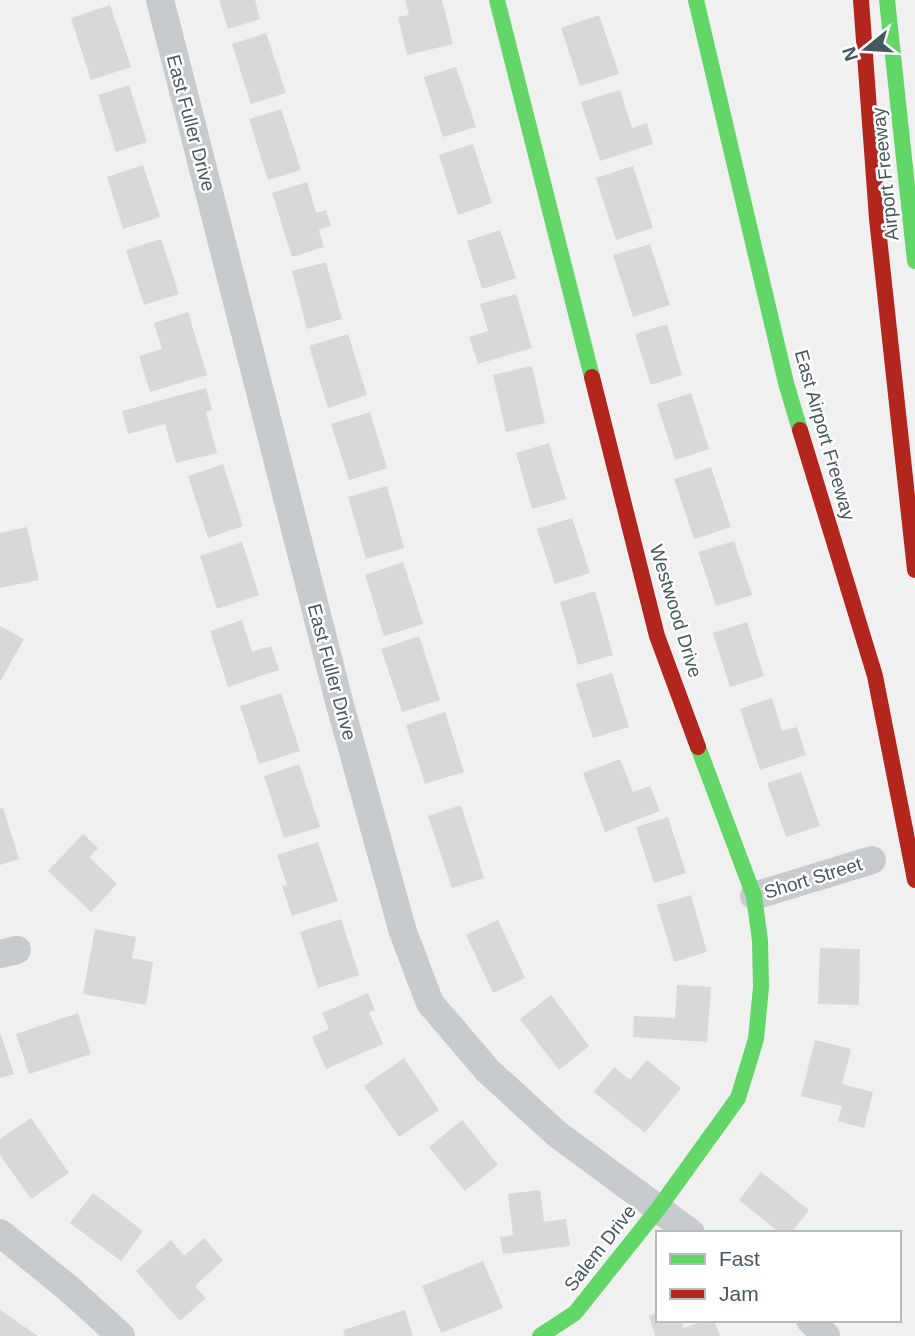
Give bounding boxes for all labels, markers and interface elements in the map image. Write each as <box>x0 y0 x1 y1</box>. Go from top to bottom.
north arrow <box>831 14 901 84</box>
text: N <box>838 44 862 64</box>
street label: East Fuller Drive <box>163 52 219 194</box>
street label: Airport Freeway <box>867 106 902 242</box>
street label: East Airport Freeway <box>791 347 860 523</box>
street label: Westwood Drive <box>646 542 706 680</box>
street label: East Fuller Drive <box>304 601 360 743</box>
street label: Short Street <box>761 853 865 903</box>
street label: Salem Drive <box>560 1201 640 1295</box>
legend <box>656 1231 901 1322</box>
text: Fast <box>719 1247 760 1270</box>
text: Jam <box>719 1282 759 1305</box>

